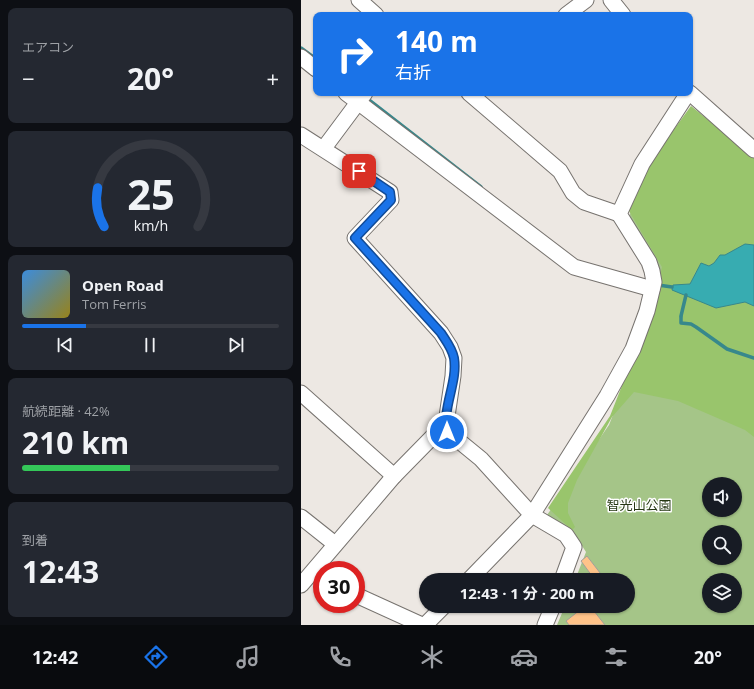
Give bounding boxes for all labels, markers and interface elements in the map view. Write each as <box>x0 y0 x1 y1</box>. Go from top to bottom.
text: 140 m <box>395 22 478 60</box>
icon: right <box>329 28 381 80</box>
text: エアコン <box>22 38 74 56</box>
text: 20° <box>127 58 174 99</box>
text: 右折 <box>395 60 431 84</box>
text: − <box>22 63 35 93</box>
text: + <box>266 63 279 93</box>
pin <box>342 154 376 188</box>
icon: arrive <box>348 160 370 182</box>
text: 25 <box>127 166 174 222</box>
text: km/h <box>133 216 168 235</box>
text: Open Road <box>82 275 164 295</box>
text: Tom Ferris <box>82 295 147 313</box>
icon: previous <box>54 334 76 356</box>
icon: pause <box>139 334 161 356</box>
icon: next <box>225 334 247 356</box>
text: 航続距離 · 42% <box>22 402 110 420</box>
position arrow <box>426 411 468 453</box>
text: 210 km <box>22 422 129 463</box>
map controls <box>702 477 742 613</box>
button: sound <box>702 477 742 517</box>
park label: 智光山公園 <box>606 496 672 514</box>
button: search <box>702 525 742 565</box>
text: 到着 <box>22 531 48 549</box>
text: 12:43 <box>22 551 99 592</box>
speed limit sign: 30 <box>313 561 365 613</box>
button: layers <box>702 573 742 613</box>
text: 12:43 · 1 分 · 200 m <box>460 583 594 603</box>
icon: directions <box>142 643 170 671</box>
icon: music <box>234 643 262 671</box>
icon: phone <box>326 643 354 671</box>
icon: climate <box>418 643 446 671</box>
icon: car <box>510 643 538 671</box>
icon: filters <box>602 643 630 671</box>
text: 12:42 <box>32 645 78 669</box>
text: 20° <box>694 645 722 669</box>

